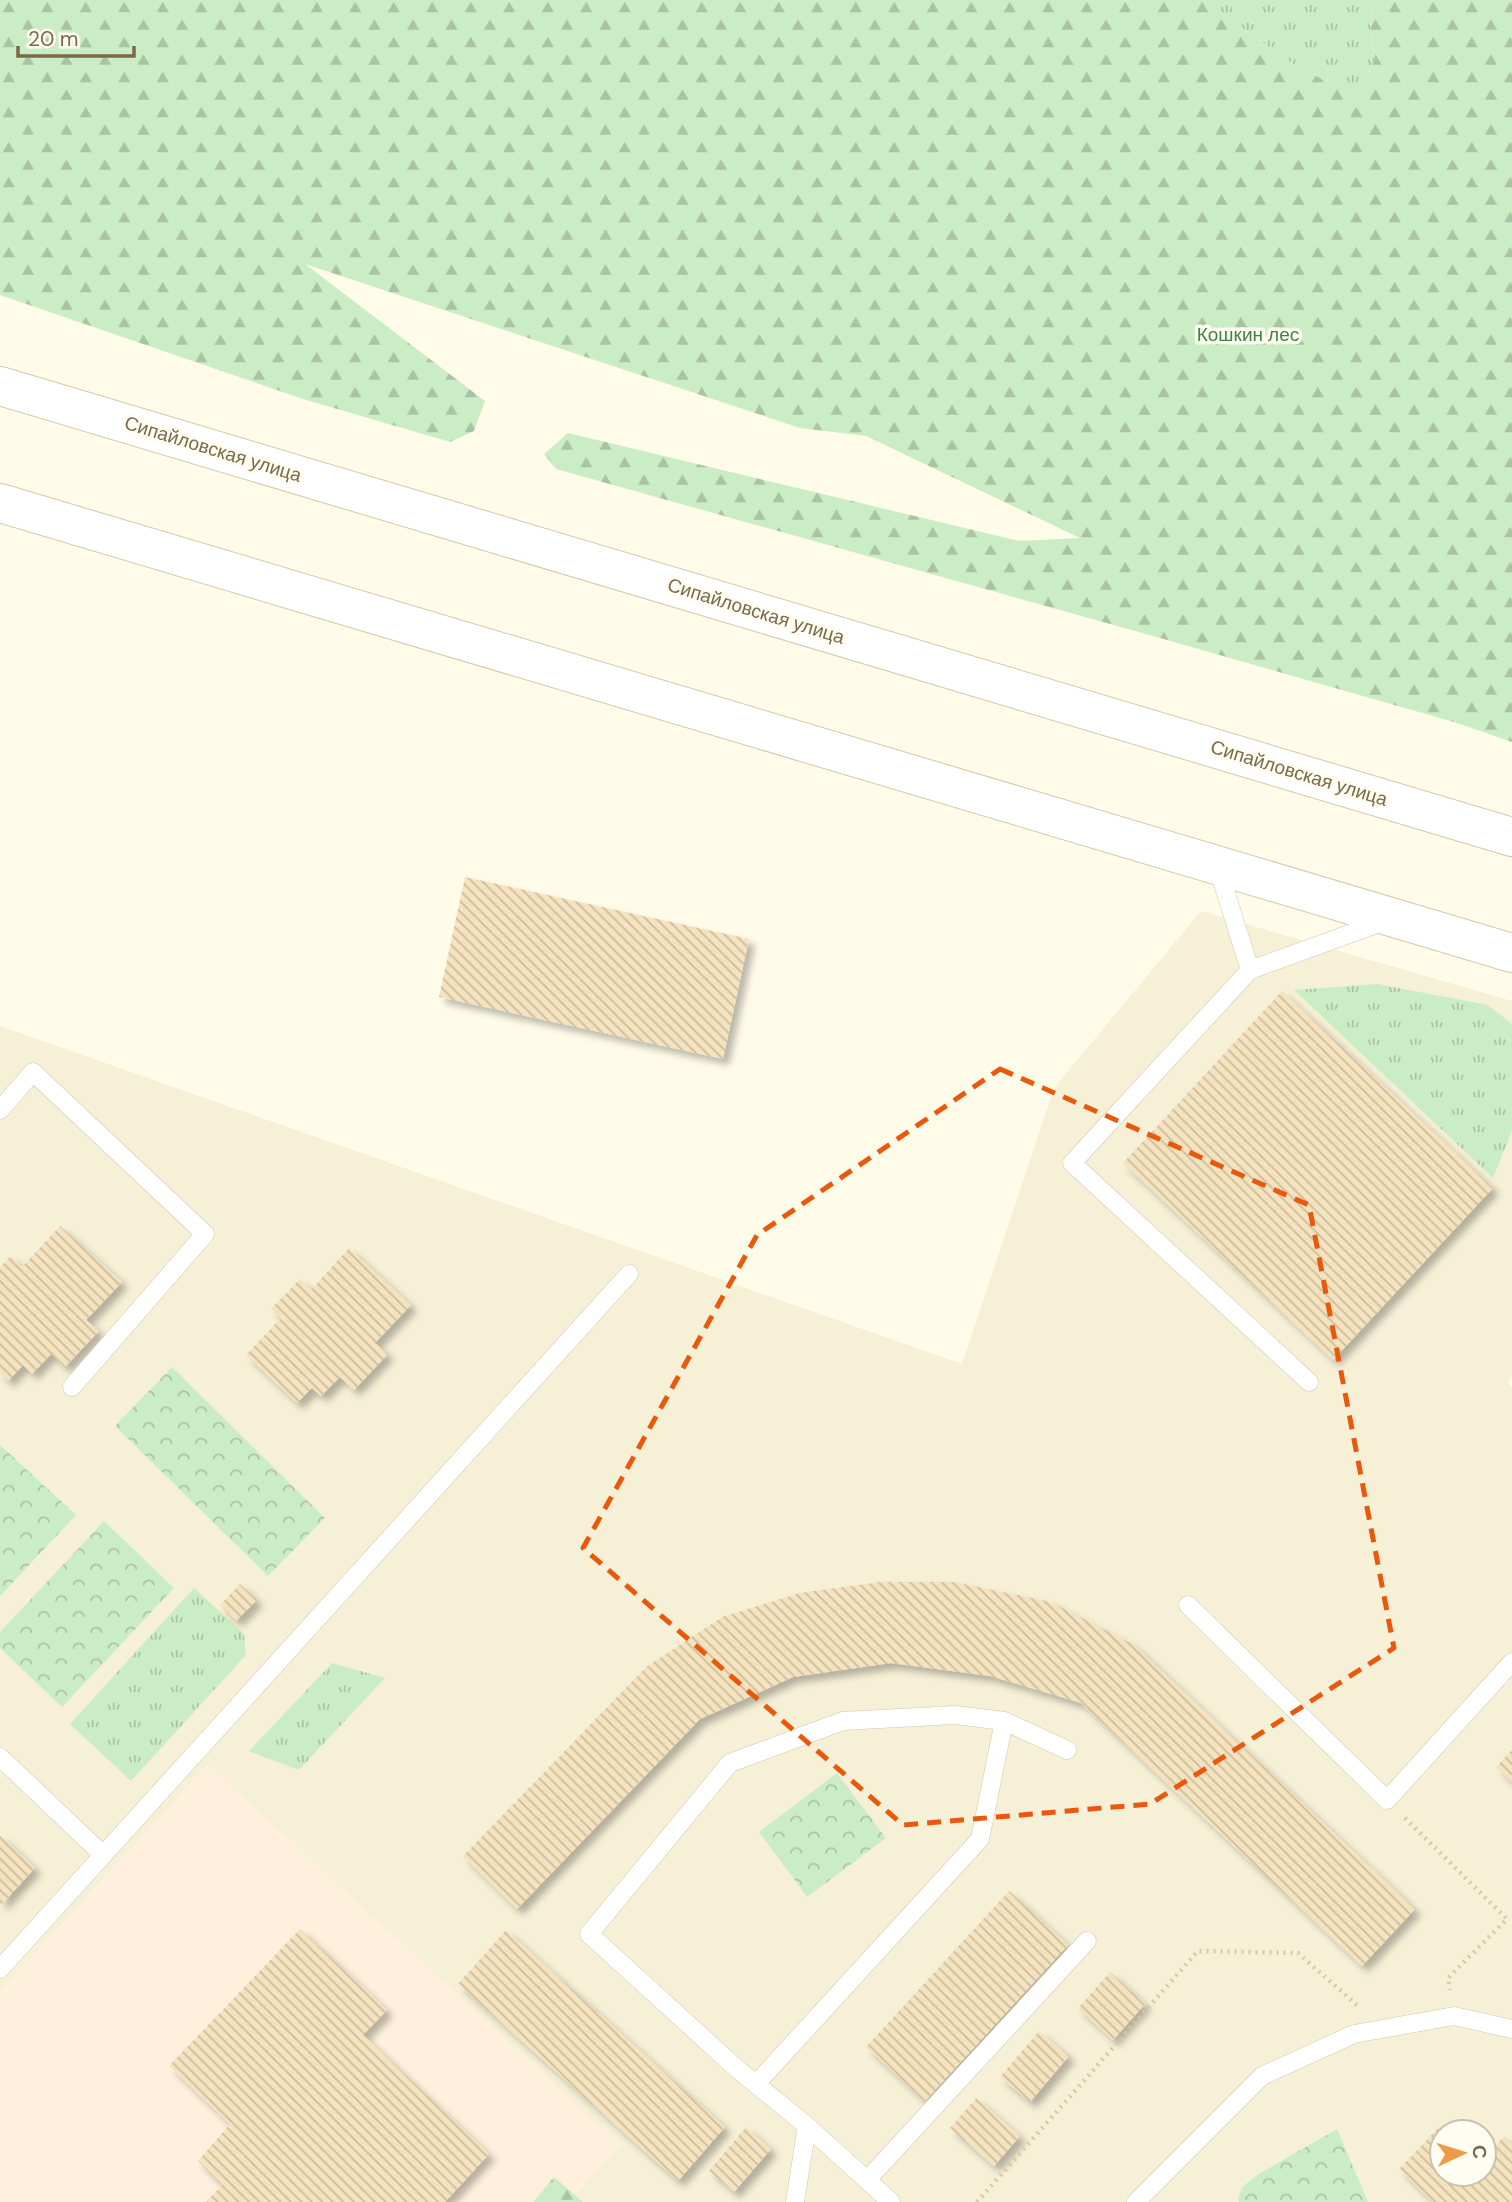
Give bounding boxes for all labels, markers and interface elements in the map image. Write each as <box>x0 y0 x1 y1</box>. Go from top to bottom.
scale bar <box>18 14 133 58</box>
text: 20 m <box>28 25 79 53</box>
park label: Кошкин лес <box>1197 322 1299 347</box>
street label: Сипайловская улица <box>121 410 305 488</box>
street label: Сипайловская улица <box>664 572 848 650</box>
street label: Сипайловская улица <box>1207 734 1391 812</box>
north arrow <box>1428 2118 1498 2188</box>
text: С <box>1467 2144 1492 2160</box>

